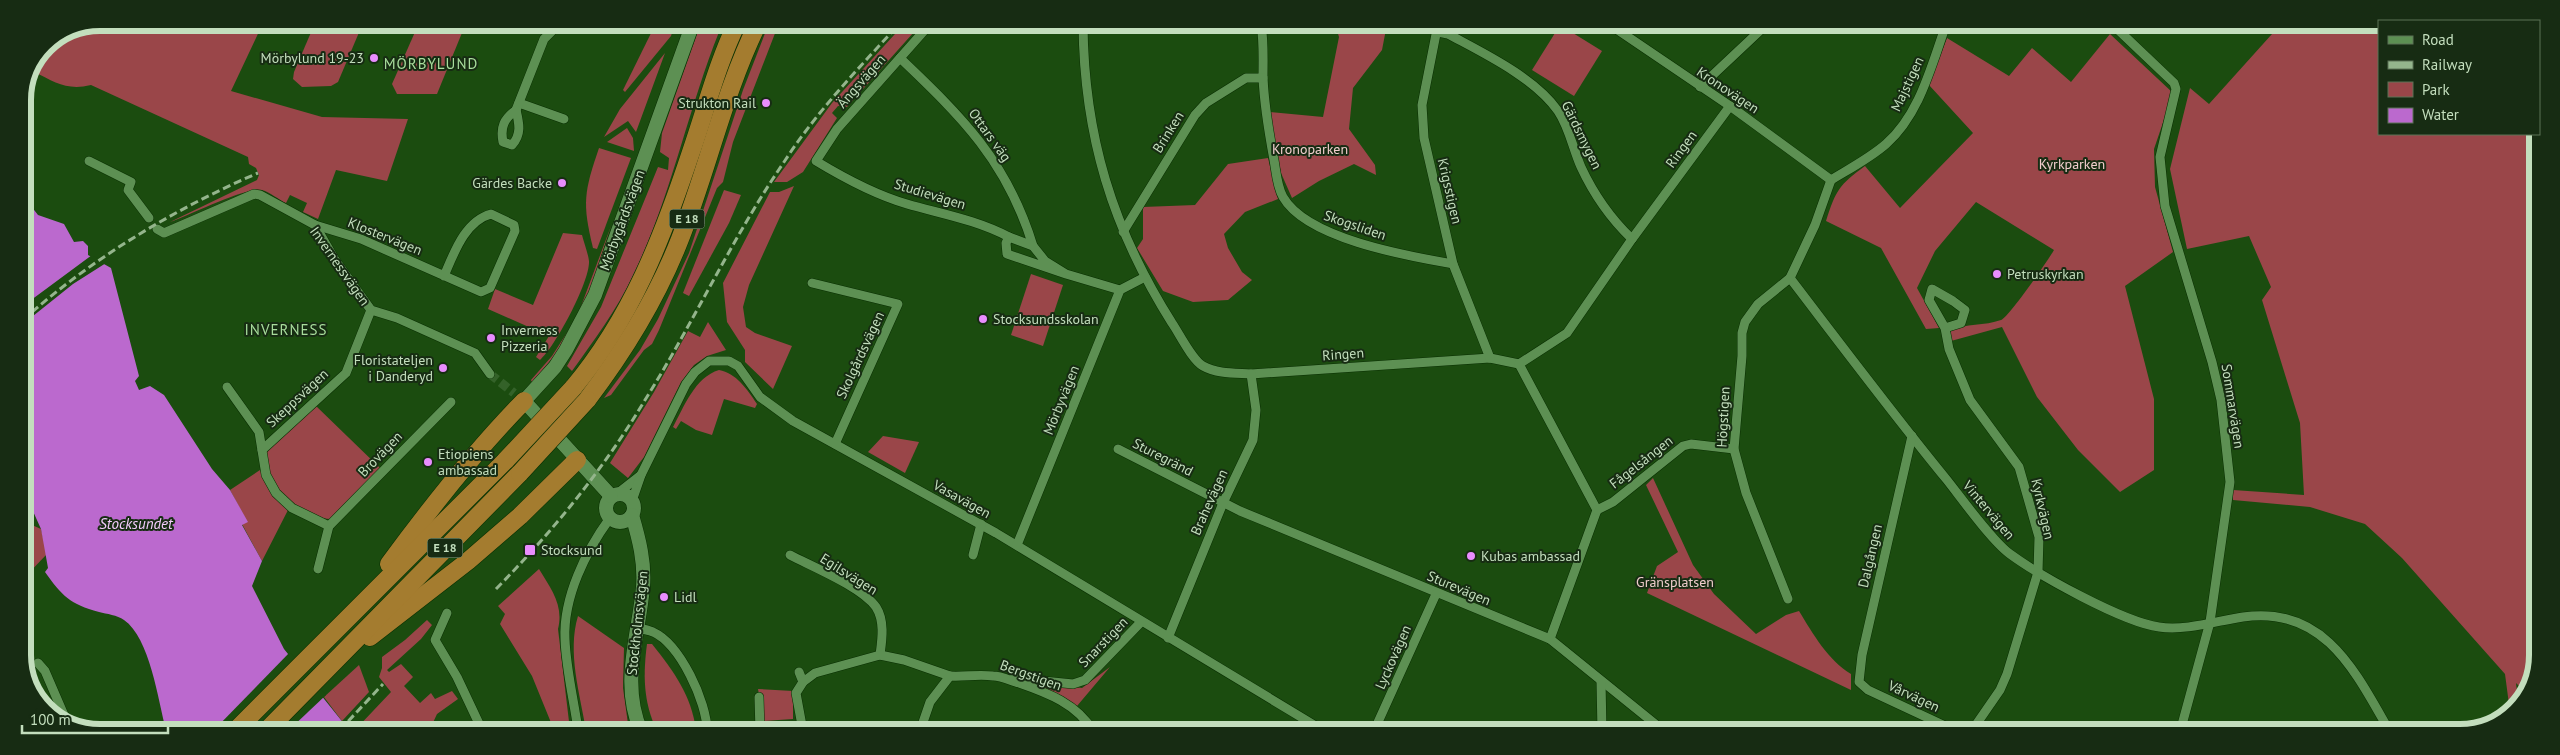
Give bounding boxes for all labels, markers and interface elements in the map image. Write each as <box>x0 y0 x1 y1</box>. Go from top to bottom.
legend <box>2378 20 2540 135</box>
text: Road <box>2422 30 2454 49</box>
place label: Mörbylund 19-23 <box>261 49 364 67</box>
street label: Ängsvägen <box>833 50 889 112</box>
marker: Mörbylund 19-23 <box>368 52 380 64</box>
district label: MÖRBYLUND <box>384 54 478 73</box>
street label: Majstigen <box>1886 54 1928 114</box>
text: Railway <box>2422 55 2472 74</box>
street label: Kronovägen <box>1693 63 1763 117</box>
text: Park <box>2422 80 2450 99</box>
place label: Strukton Rail <box>678 94 756 112</box>
marker: Strukton Rail <box>760 97 772 109</box>
street label: Gärdsmygen <box>1558 98 1606 172</box>
street label: Ottars väg <box>965 105 1015 165</box>
text: Water <box>2422 105 2459 124</box>
street label: Brinken <box>1148 108 1188 156</box>
street label: Ringen <box>1661 127 1701 171</box>
park label: Kronoparken <box>1272 140 1348 158</box>
park label: Kyrkparken <box>2039 155 2105 173</box>
street label: Krigsstigen <box>1434 156 1466 226</box>
street label: Mörbygårdsvägen <box>595 167 649 273</box>
place label: Gärdes Backe <box>472 174 552 192</box>
street label: Studievägen <box>892 175 968 213</box>
marker: Gärdes Backe <box>556 177 568 189</box>
street label: Skogsliden <box>1321 206 1389 244</box>
road number: E 18 <box>670 210 704 228</box>
street label: Klostervägen <box>345 213 425 259</box>
street label: Invernessvägen <box>306 223 374 309</box>
place label: Petruskyrkan <box>2007 265 2084 283</box>
marker: Petruskyrkan <box>1991 268 2003 280</box>
street label: Skolgårdsvägen <box>832 309 888 401</box>
place label: Stocksundsskolan <box>993 310 1099 328</box>
marker: Stocksundsskolan <box>977 313 989 325</box>
district label: INVERNESS <box>244 320 328 339</box>
place label: Inverness Pizzeria <box>501 321 558 355</box>
marker: Inverness Pizzeria <box>485 332 497 344</box>
street label: Ringen <box>1321 344 1365 364</box>
place label: Floristateljen i Danderyd <box>354 351 433 385</box>
marker: Floristateljen i Danderyd <box>437 362 449 374</box>
street label: Sommarvägen <box>2217 362 2249 450</box>
street label: Mörbyvägen <box>1039 363 1083 437</box>
street label: Skeppsvägen <box>262 365 332 431</box>
street label: Högstigen <box>1712 386 1734 448</box>
street label: Brovägen <box>354 428 406 480</box>
street label: Fågelsången <box>1606 432 1676 492</box>
street label: Sturegränd <box>1130 434 1196 480</box>
place label: Etiopiens ambassad <box>438 445 497 479</box>
marker: Etiopiens ambassad <box>422 456 434 468</box>
street label: Brahevägen <box>1186 466 1232 538</box>
street label: Vasavägen <box>929 475 994 522</box>
street label: Vintervägen <box>1958 476 2019 543</box>
street label: Kyrkvägen <box>2027 477 2059 541</box>
water label: Stocksundet <box>99 514 174 533</box>
street label: Dalgången <box>1854 522 1886 590</box>
road number: E 18 <box>428 538 462 558</box>
place label: Stocksund <box>541 541 602 559</box>
marker: Stocksund <box>523 543 537 557</box>
place label: Kubas ambassad <box>1481 547 1580 565</box>
street label: Egilsvägen <box>817 549 881 599</box>
marker: Kubas ambassad <box>1465 550 1477 562</box>
street label: Sturevägen <box>1425 567 1493 609</box>
street label: Stockholmsvägen <box>623 570 651 676</box>
park label: Gränsplatsen <box>1636 573 1714 591</box>
place label: Lidl <box>674 588 697 606</box>
marker: Lidl <box>658 591 670 603</box>
street label: Snarstigen <box>1074 613 1132 671</box>
street label: Lyckovägen <box>1371 622 1415 692</box>
street label: Bergstigen <box>998 656 1064 694</box>
street label: Vårvägen <box>1884 676 1943 716</box>
scale bar <box>22 702 169 734</box>
text: 100 m <box>30 710 71 729</box>

